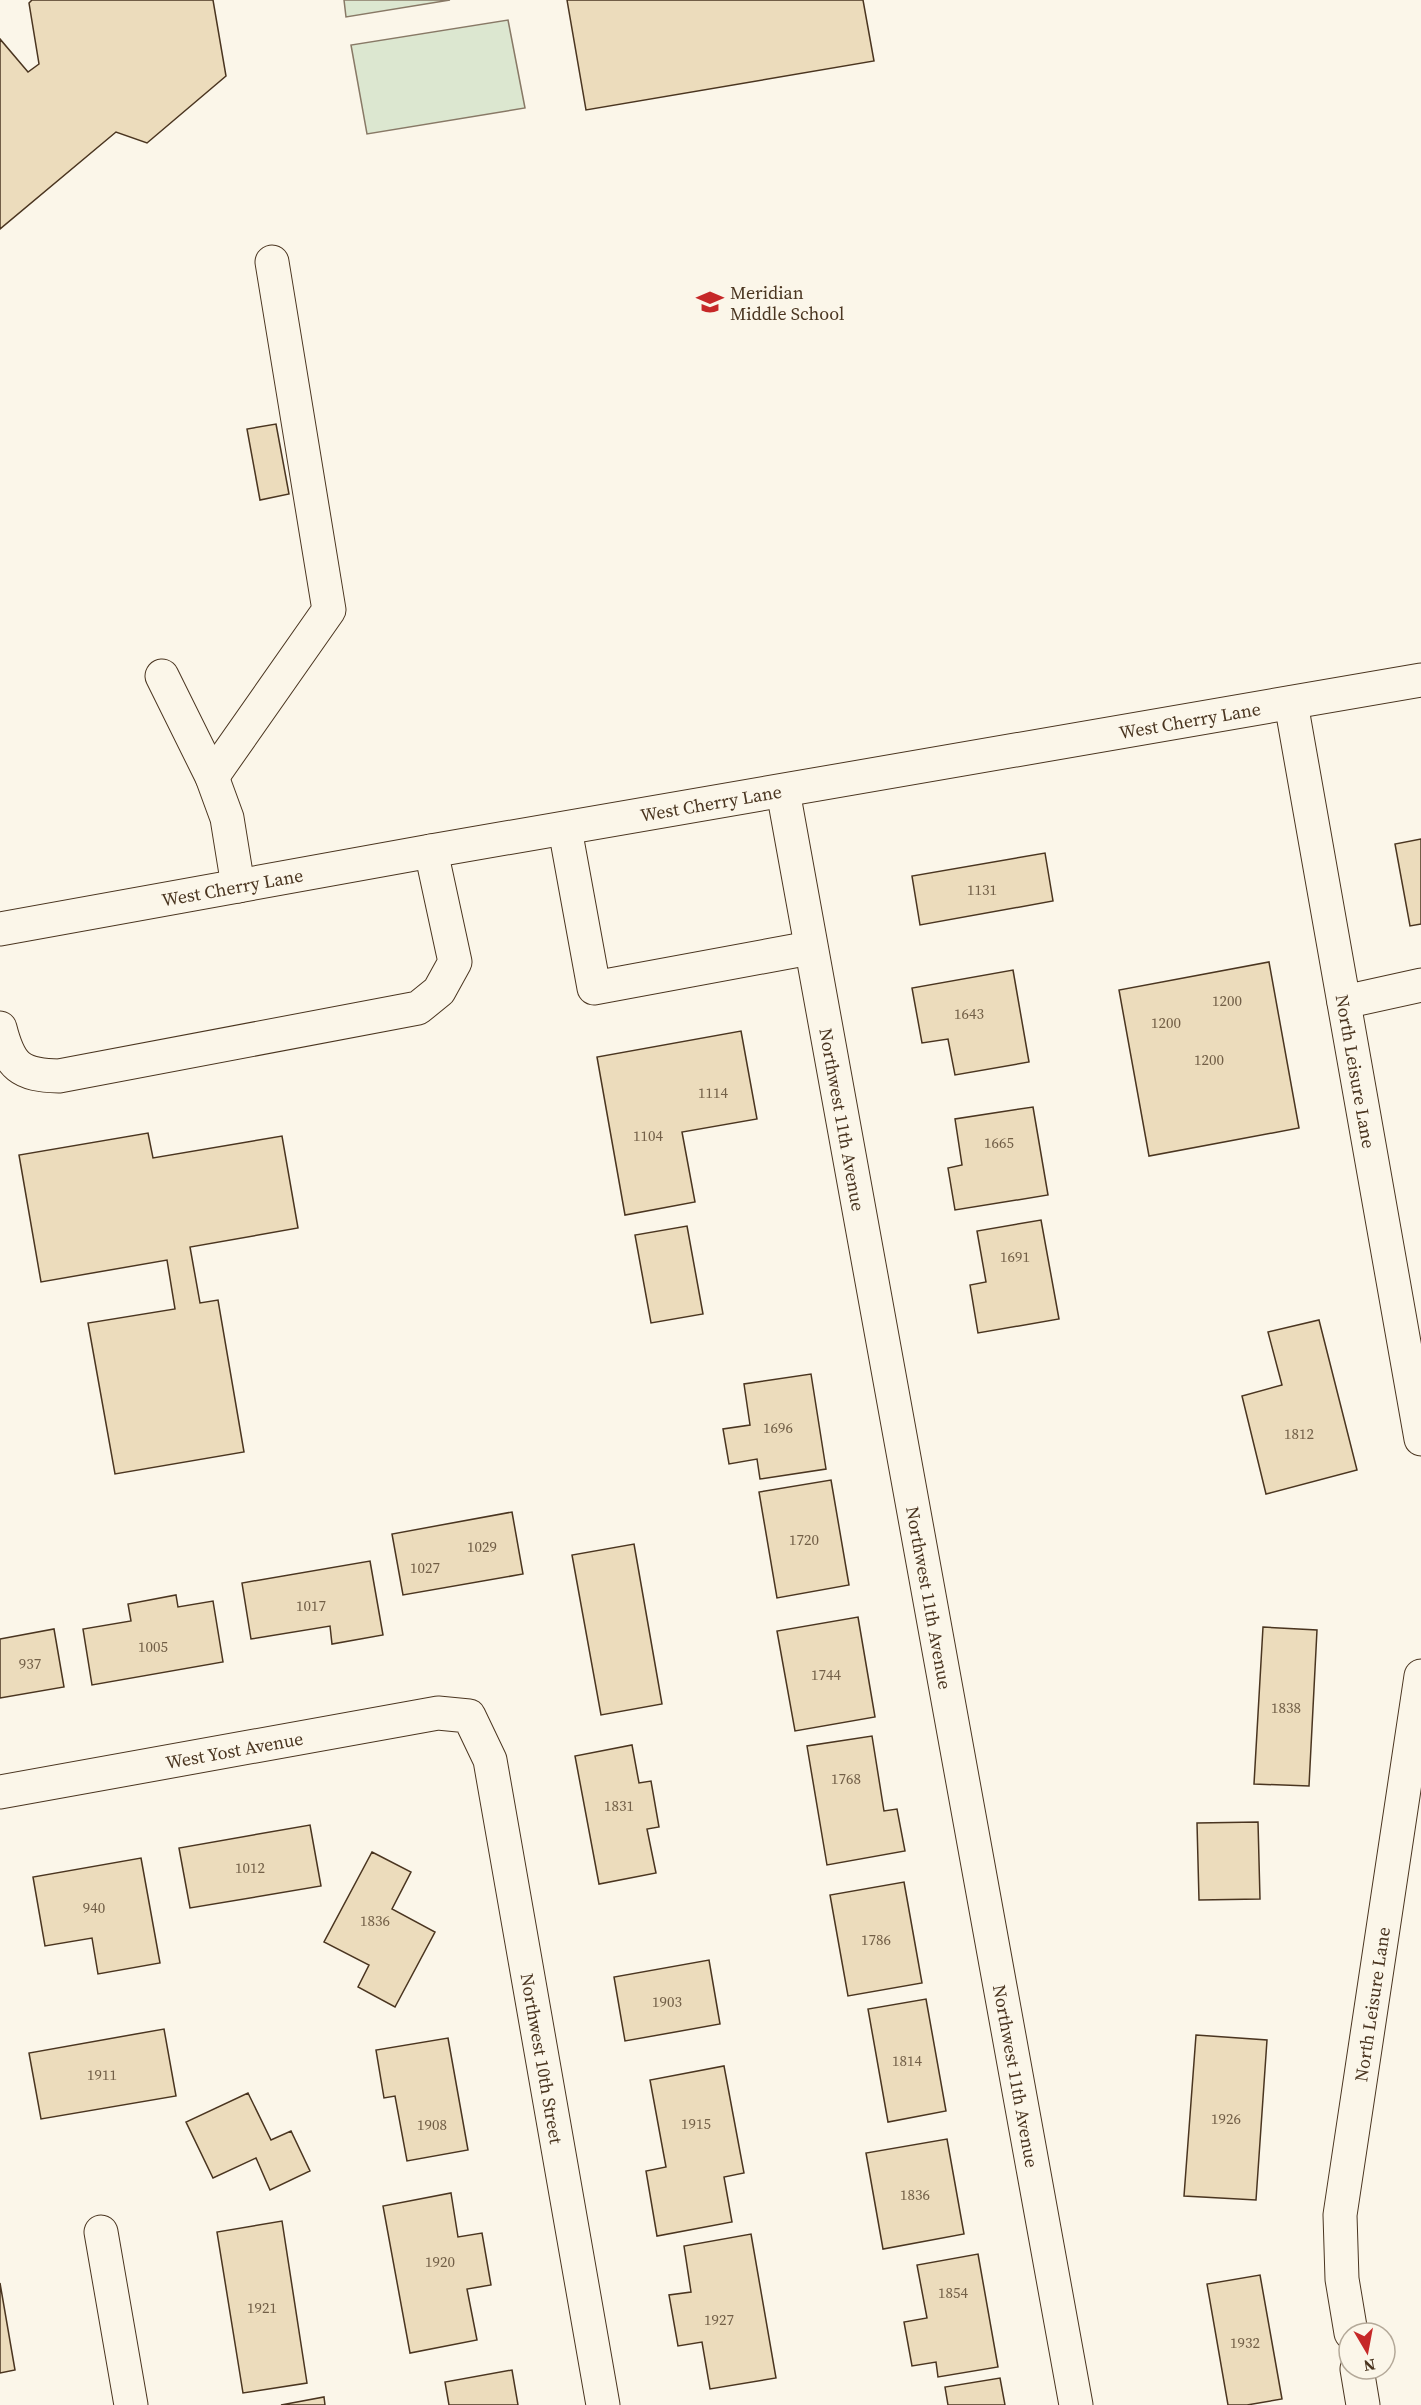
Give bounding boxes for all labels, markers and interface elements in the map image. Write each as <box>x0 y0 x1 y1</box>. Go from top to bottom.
place label: Meridian Middle School <box>730 280 844 326</box>
school or university icon: Meridian Middle School <box>695 287 725 317</box>
street label: West Cherry Lane <box>1117 695 1262 744</box>
street label: West Cherry Lane <box>638 778 784 827</box>
street label: West Cherry Lane <box>160 862 305 912</box>
house number: 1131 <box>967 879 997 900</box>
house number: 1200 <box>1212 990 1242 1011</box>
street label: North Leisure Lane <box>1330 992 1382 1150</box>
house number: 1643 <box>954 1003 984 1024</box>
house number: 1200 <box>1151 1012 1181 1033</box>
street label: Northwest 11th Avenue <box>814 1026 872 1213</box>
house number: 1200 <box>1194 1049 1224 1070</box>
house number: 1114 <box>698 1082 728 1103</box>
house number: 1104 <box>633 1125 663 1146</box>
house number: 1665 <box>984 1132 1014 1153</box>
house number: 1691 <box>1000 1246 1030 1267</box>
house number: 1696 <box>763 1417 793 1438</box>
house number: 1812 <box>1284 1423 1314 1444</box>
street label: Northwest 11th Avenue <box>901 1504 958 1691</box>
house number: 1720 <box>789 1529 819 1550</box>
house number: 1029 <box>467 1536 497 1557</box>
house number: 1027 <box>410 1557 440 1578</box>
house number: 1017 <box>296 1595 326 1616</box>
house number: 1005 <box>138 1636 168 1657</box>
house number: 937 <box>19 1653 41 1674</box>
house number: 1744 <box>811 1664 841 1685</box>
house number: 1838 <box>1271 1697 1301 1718</box>
street label: West Yost Avenue <box>163 1725 305 1774</box>
house number: 1768 <box>831 1768 861 1789</box>
house number: 1831 <box>604 1795 634 1816</box>
house number: 1012 <box>235 1857 265 1878</box>
house number: 940 <box>83 1897 105 1918</box>
house number: 1836 <box>360 1910 390 1931</box>
street label: North Leisure Lane <box>1348 1925 1396 2083</box>
house number: 1786 <box>861 1929 891 1950</box>
street label: Northwest 10th Street <box>515 1971 570 2146</box>
street label: Northwest 11th Avenue <box>987 1982 1045 2169</box>
house number: 1903 <box>652 1991 682 2012</box>
house number: 1814 <box>892 2050 922 2071</box>
house number: 1911 <box>87 2064 117 2085</box>
house number: 1926 <box>1211 2108 1241 2129</box>
house number: 1915 <box>681 2113 711 2134</box>
house number: 1908 <box>417 2114 447 2135</box>
house number: 1836 <box>900 2184 930 2205</box>
house number: 1920 <box>425 2251 455 2272</box>
house number: 1854 <box>938 2282 968 2303</box>
house number: 1921 <box>247 2297 277 2318</box>
house number: 1927 <box>704 2309 734 2330</box>
north arrow <box>1337 2321 1397 2381</box>
house number: 1932 <box>1230 2332 1260 2353</box>
text: N <box>1362 2354 1377 2378</box>

